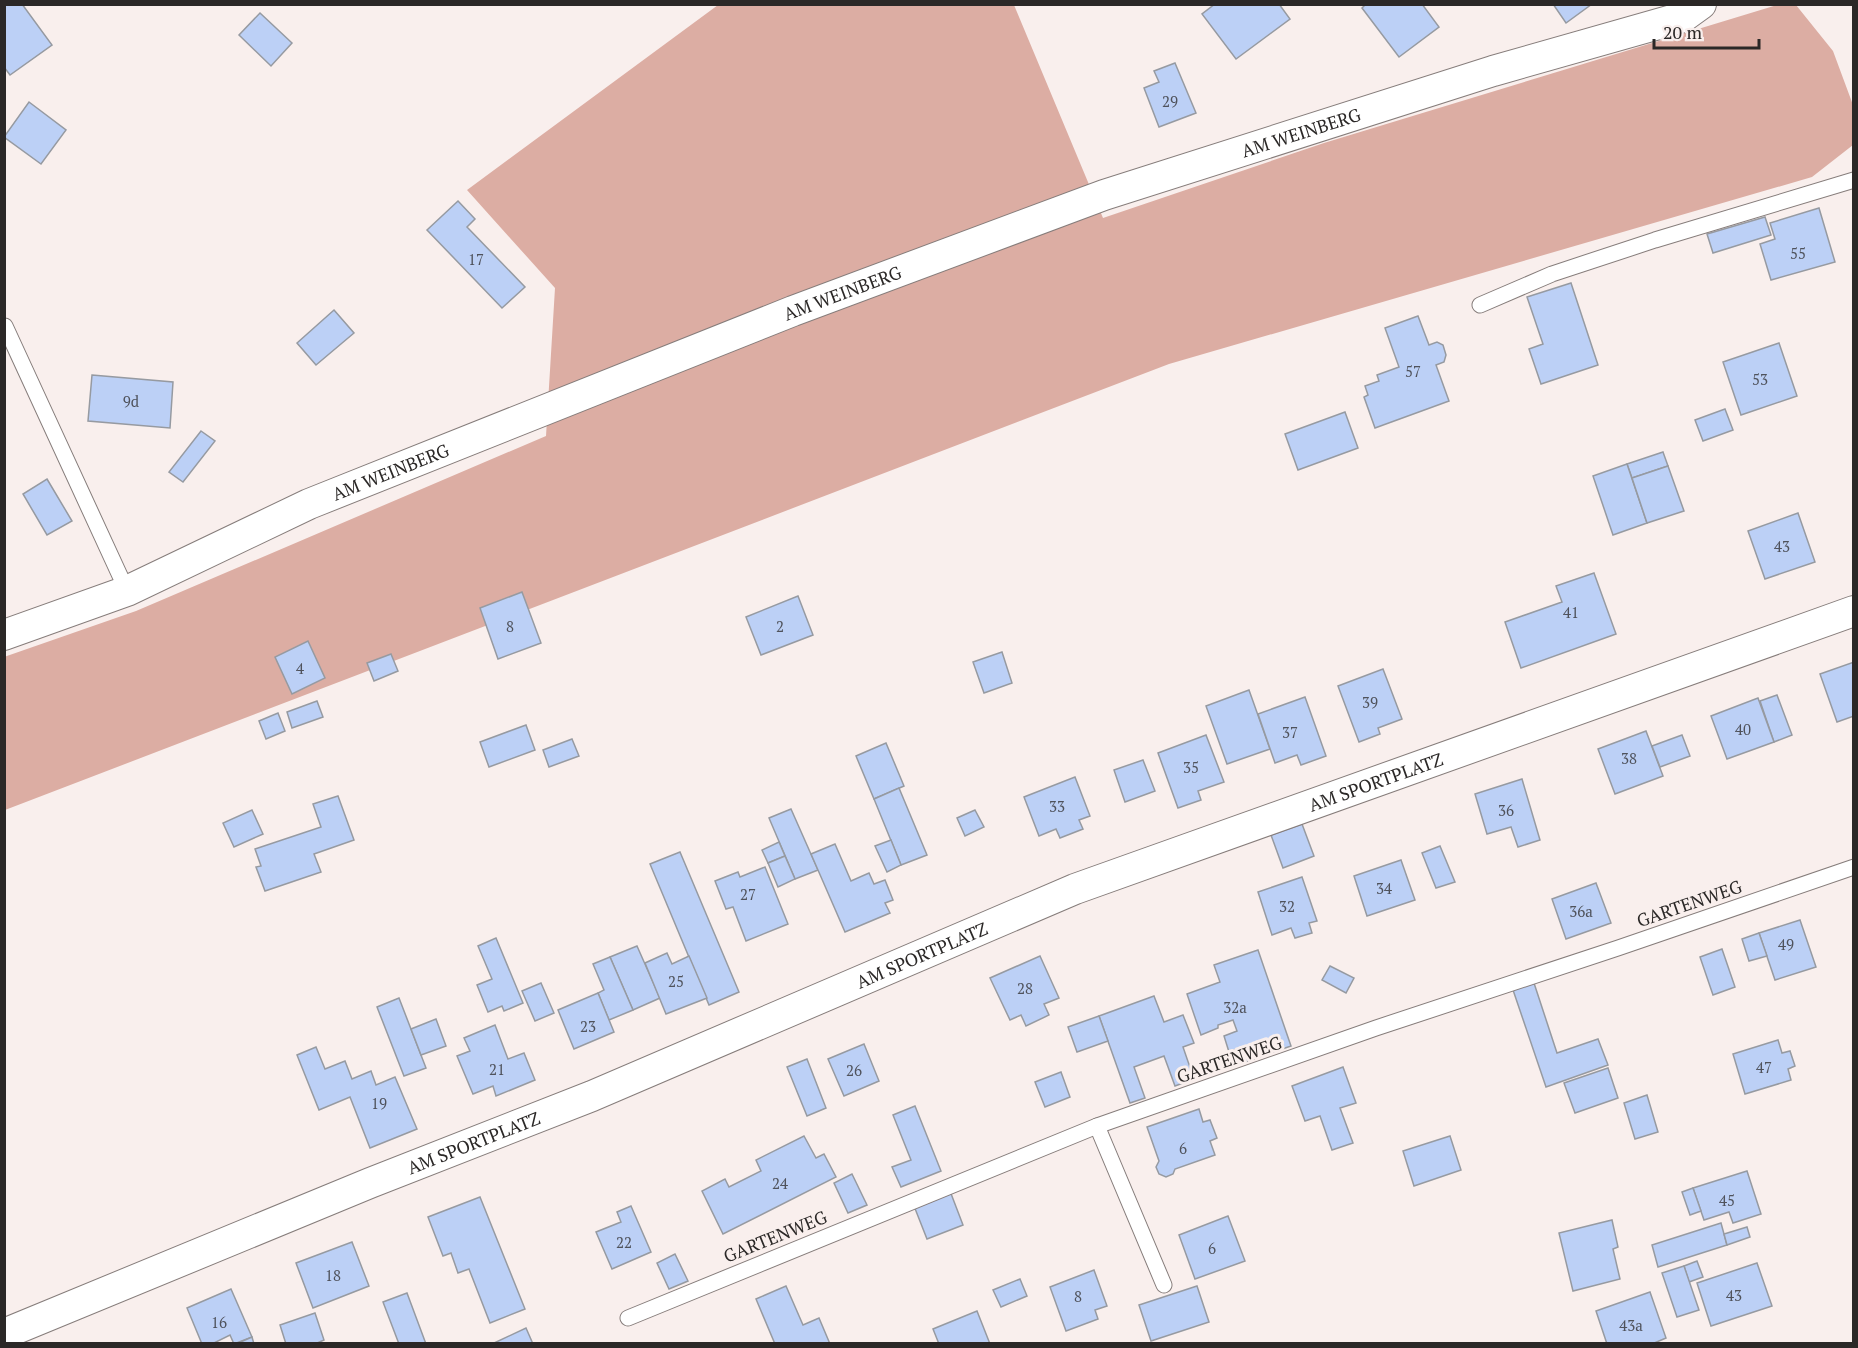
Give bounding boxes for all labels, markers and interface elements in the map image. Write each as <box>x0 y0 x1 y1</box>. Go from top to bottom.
scale bar <box>1654 12 1759 50</box>
text: 20 m <box>1663 20 1703 44</box>
house number: 29 <box>1162 91 1178 111</box>
street label: AM WEINBERG <box>1238 102 1364 162</box>
house number: 55 <box>1790 243 1806 263</box>
house number: 17 <box>468 249 484 269</box>
street label: AM WEINBERG <box>780 260 905 326</box>
house number: 57 <box>1405 361 1421 381</box>
house number: 53 <box>1752 369 1768 389</box>
house number: 9d <box>123 391 139 411</box>
street label: AM WEINBERG <box>328 437 453 506</box>
house number: 43 <box>1774 536 1790 556</box>
house number: 41 <box>1563 602 1579 622</box>
house number: 8 <box>506 616 514 636</box>
house number: 2 <box>776 616 784 636</box>
house number: 4 <box>296 658 304 678</box>
house number: 39 <box>1362 692 1378 712</box>
house number: 40 <box>1735 719 1751 739</box>
house number: 37 <box>1282 722 1298 742</box>
street label: AM SPORTPLATZ <box>1305 747 1446 817</box>
house number: 38 <box>1621 748 1637 768</box>
house number: 35 <box>1183 757 1199 777</box>
house number: 33 <box>1049 796 1065 816</box>
house number: 36 <box>1498 800 1514 820</box>
street label: GARTENWEG <box>1633 874 1745 932</box>
house number: 34 <box>1376 878 1392 898</box>
house number: 27 <box>740 884 756 904</box>
house number: 32 <box>1279 896 1295 916</box>
house number: 36a <box>1569 901 1593 921</box>
street label: AM SPORTPLATZ <box>852 916 991 993</box>
house number: 49 <box>1778 934 1794 954</box>
house number: 25 <box>668 971 684 991</box>
house number: 28 <box>1017 978 1033 998</box>
house number: 32a <box>1223 997 1247 1017</box>
house number: 23 <box>580 1016 596 1036</box>
street label: GARTENWEG <box>1173 1030 1285 1088</box>
house number: 47 <box>1756 1057 1772 1077</box>
house number: 21 <box>489 1059 505 1079</box>
house number: 26 <box>846 1060 862 1080</box>
house number: 19 <box>371 1093 387 1113</box>
street label: AM SPORTPLATZ <box>403 1106 543 1179</box>
house number: 6 <box>1179 1138 1187 1158</box>
house number: 24 <box>772 1173 788 1193</box>
house number: 45 <box>1719 1190 1735 1210</box>
street label: GARTENWEG <box>720 1204 831 1268</box>
house number: 22 <box>616 1232 632 1252</box>
house number: 6 <box>1208 1238 1216 1258</box>
house number: 18 <box>325 1265 341 1285</box>
house number: 43 <box>1726 1285 1742 1305</box>
house number: 8 <box>1074 1286 1082 1306</box>
house number: 16 <box>211 1312 227 1332</box>
house number: 43a <box>1619 1315 1643 1335</box>

